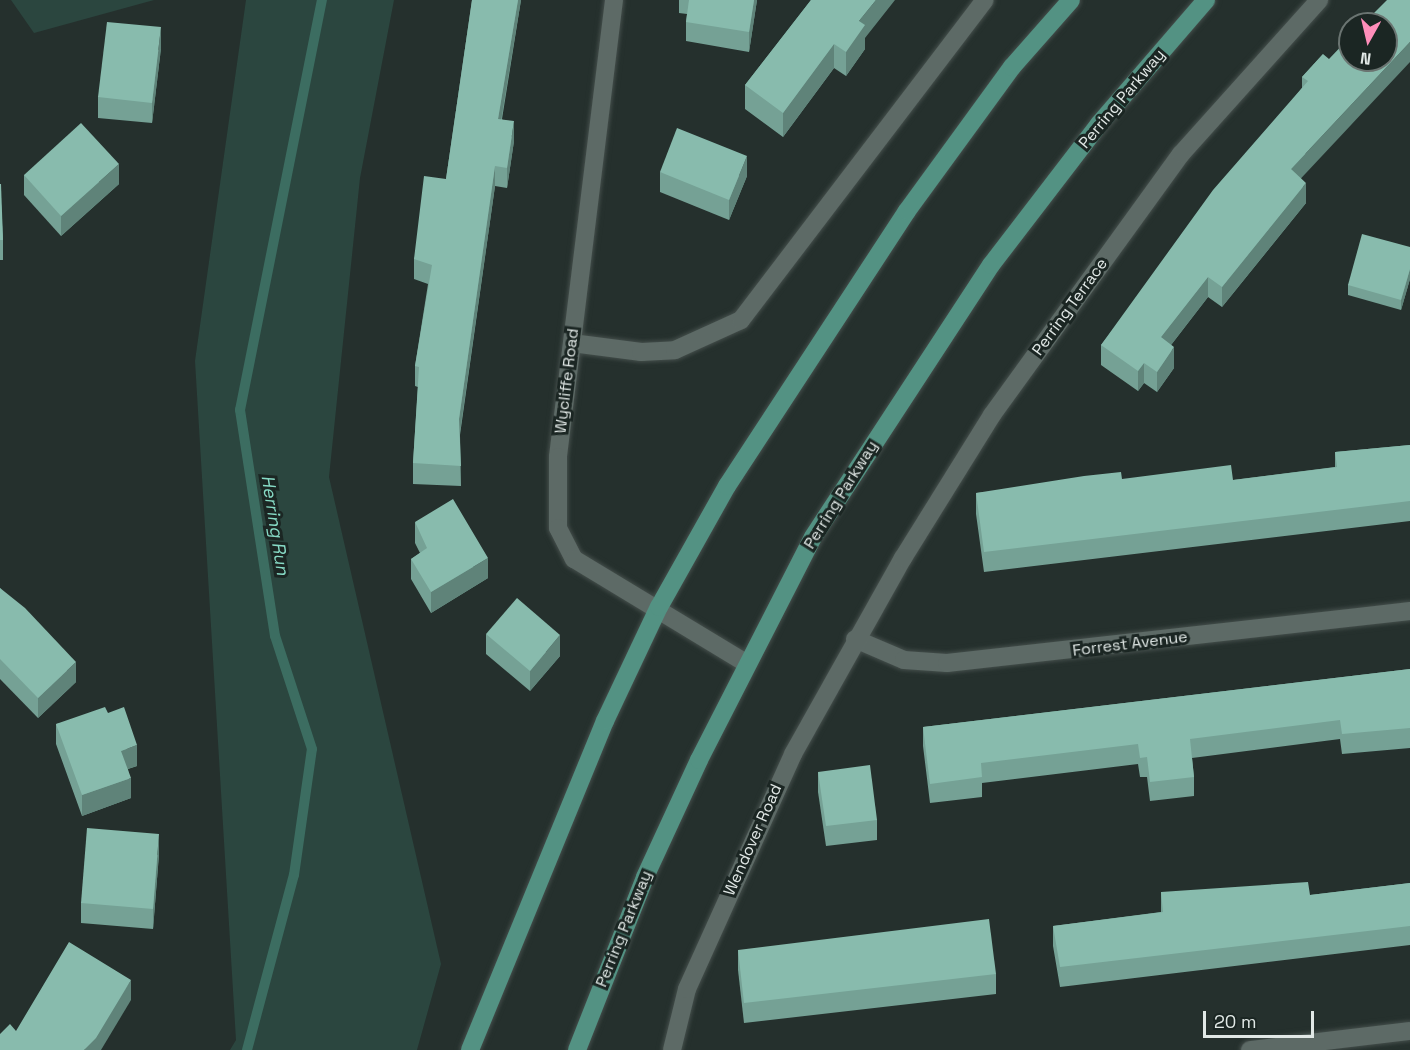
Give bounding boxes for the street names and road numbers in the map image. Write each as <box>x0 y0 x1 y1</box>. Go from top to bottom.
street label: Perring Parkway <box>1075 45 1169 153</box>
street label: Perring Terrace <box>1028 254 1112 360</box>
street label: Wycliffe Road <box>551 327 583 435</box>
street label: Perring Parkway <box>800 437 882 553</box>
street label: Forrest Avenue <box>1071 627 1189 661</box>
street label: Wendover Road <box>720 781 786 899</box>
street label: Perring Parkway <box>592 868 656 990</box>

